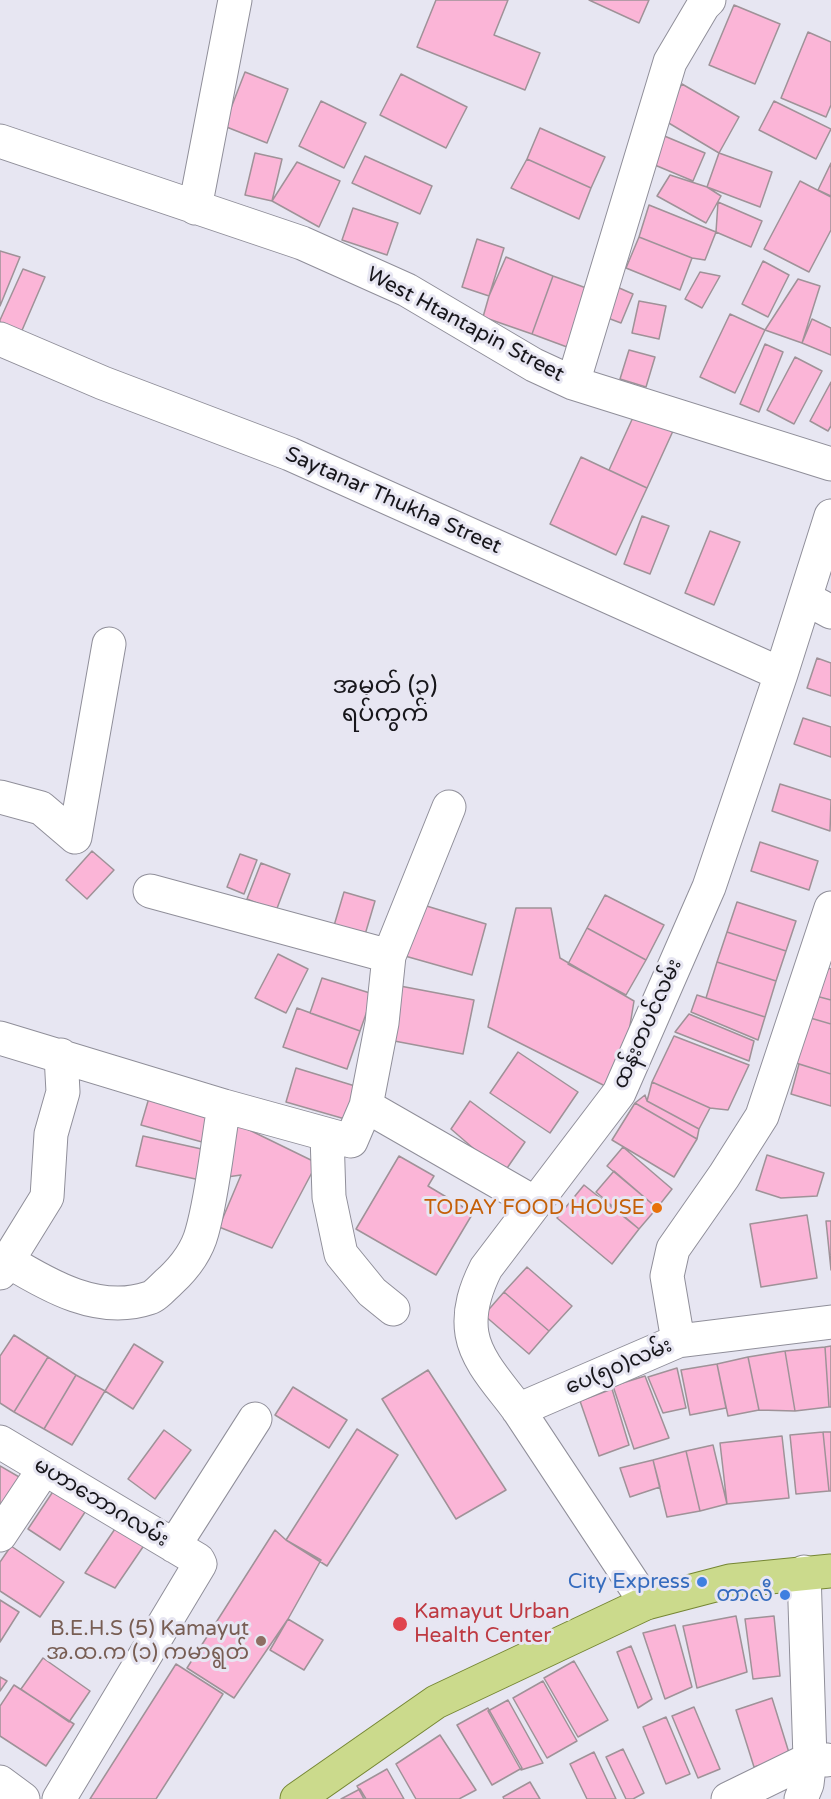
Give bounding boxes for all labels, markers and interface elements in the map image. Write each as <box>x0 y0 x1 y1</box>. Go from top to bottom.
street label: West Htantapin Street <box>362 262 568 388</box>
street label: Saytanar Thukha Street <box>281 442 505 560</box>
district label: အမှတ် (၃) ရပ်ကွက် <box>333 673 437 729</box>
street label: ထန်းတပင်လမ်း <box>608 955 688 1093</box>
place label: TODAY FOOD HOUSE <box>424 1195 645 1221</box>
marker: TODAY FOOD HOUSE <box>650 1201 664 1215</box>
street label: ပေ(၅၀)လမ်း <box>562 1333 676 1401</box>
street label: မဟာဘောဂလမ်း <box>29 1453 173 1553</box>
place label: City Express <box>568 1569 690 1595</box>
marker: City Express <box>695 1575 709 1589</box>
place label: တာလီ <box>716 1582 773 1608</box>
marker: တာလီ <box>778 1588 792 1602</box>
place label: Kamayut Urban Health Center <box>414 1599 570 1649</box>
marker: Kamayut Urban Health Center <box>391 1615 409 1633</box>
place label: B.E.H.S (5) Kamayut အ.ထ.က (၁) ကမာရွတ် <box>46 1616 249 1666</box>
marker: B.E.H.S (5) Kamayut အ.ထ.က (၁) ကမာရွတ် <box>254 1634 268 1648</box>

